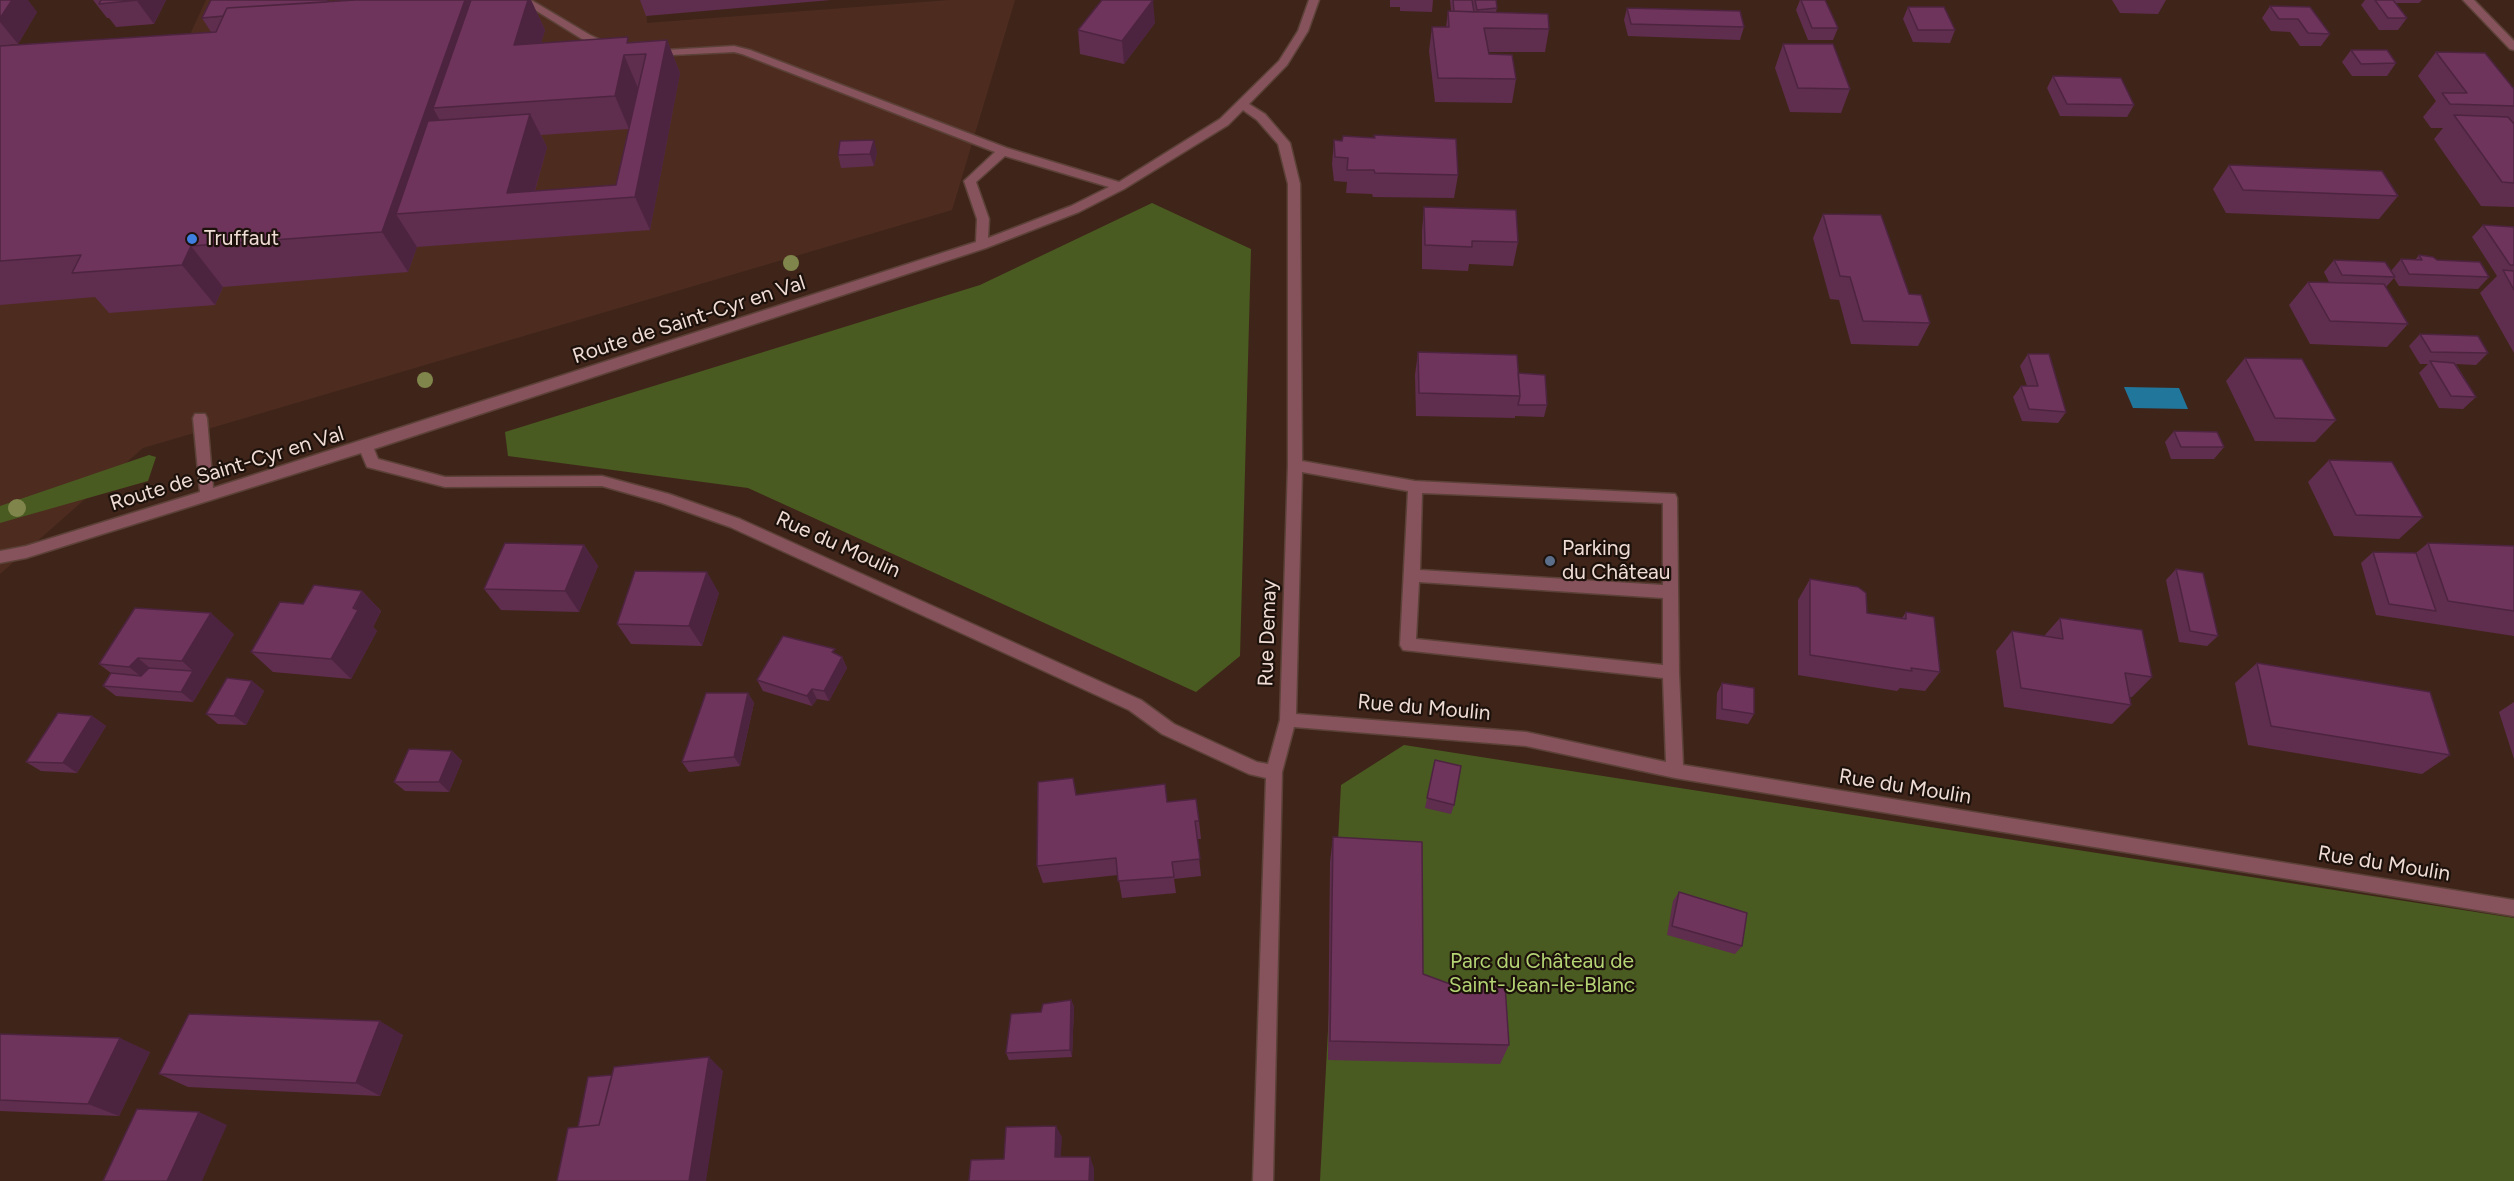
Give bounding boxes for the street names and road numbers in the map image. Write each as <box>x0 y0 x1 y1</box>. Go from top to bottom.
street label: Route de Saint-Cyr en Val <box>569 270 809 370</box>
street label: Route de Saint-Cyr en Val <box>107 421 347 517</box>
street label: Rue du Moulin <box>772 506 904 584</box>
street label: Rue Demay <box>1254 579 1282 687</box>
street label: Rue du Moulin <box>1356 690 1492 726</box>
street label: Rue du Moulin <box>1837 764 1973 810</box>
street label: Rue du Moulin <box>2316 841 2452 887</box>

